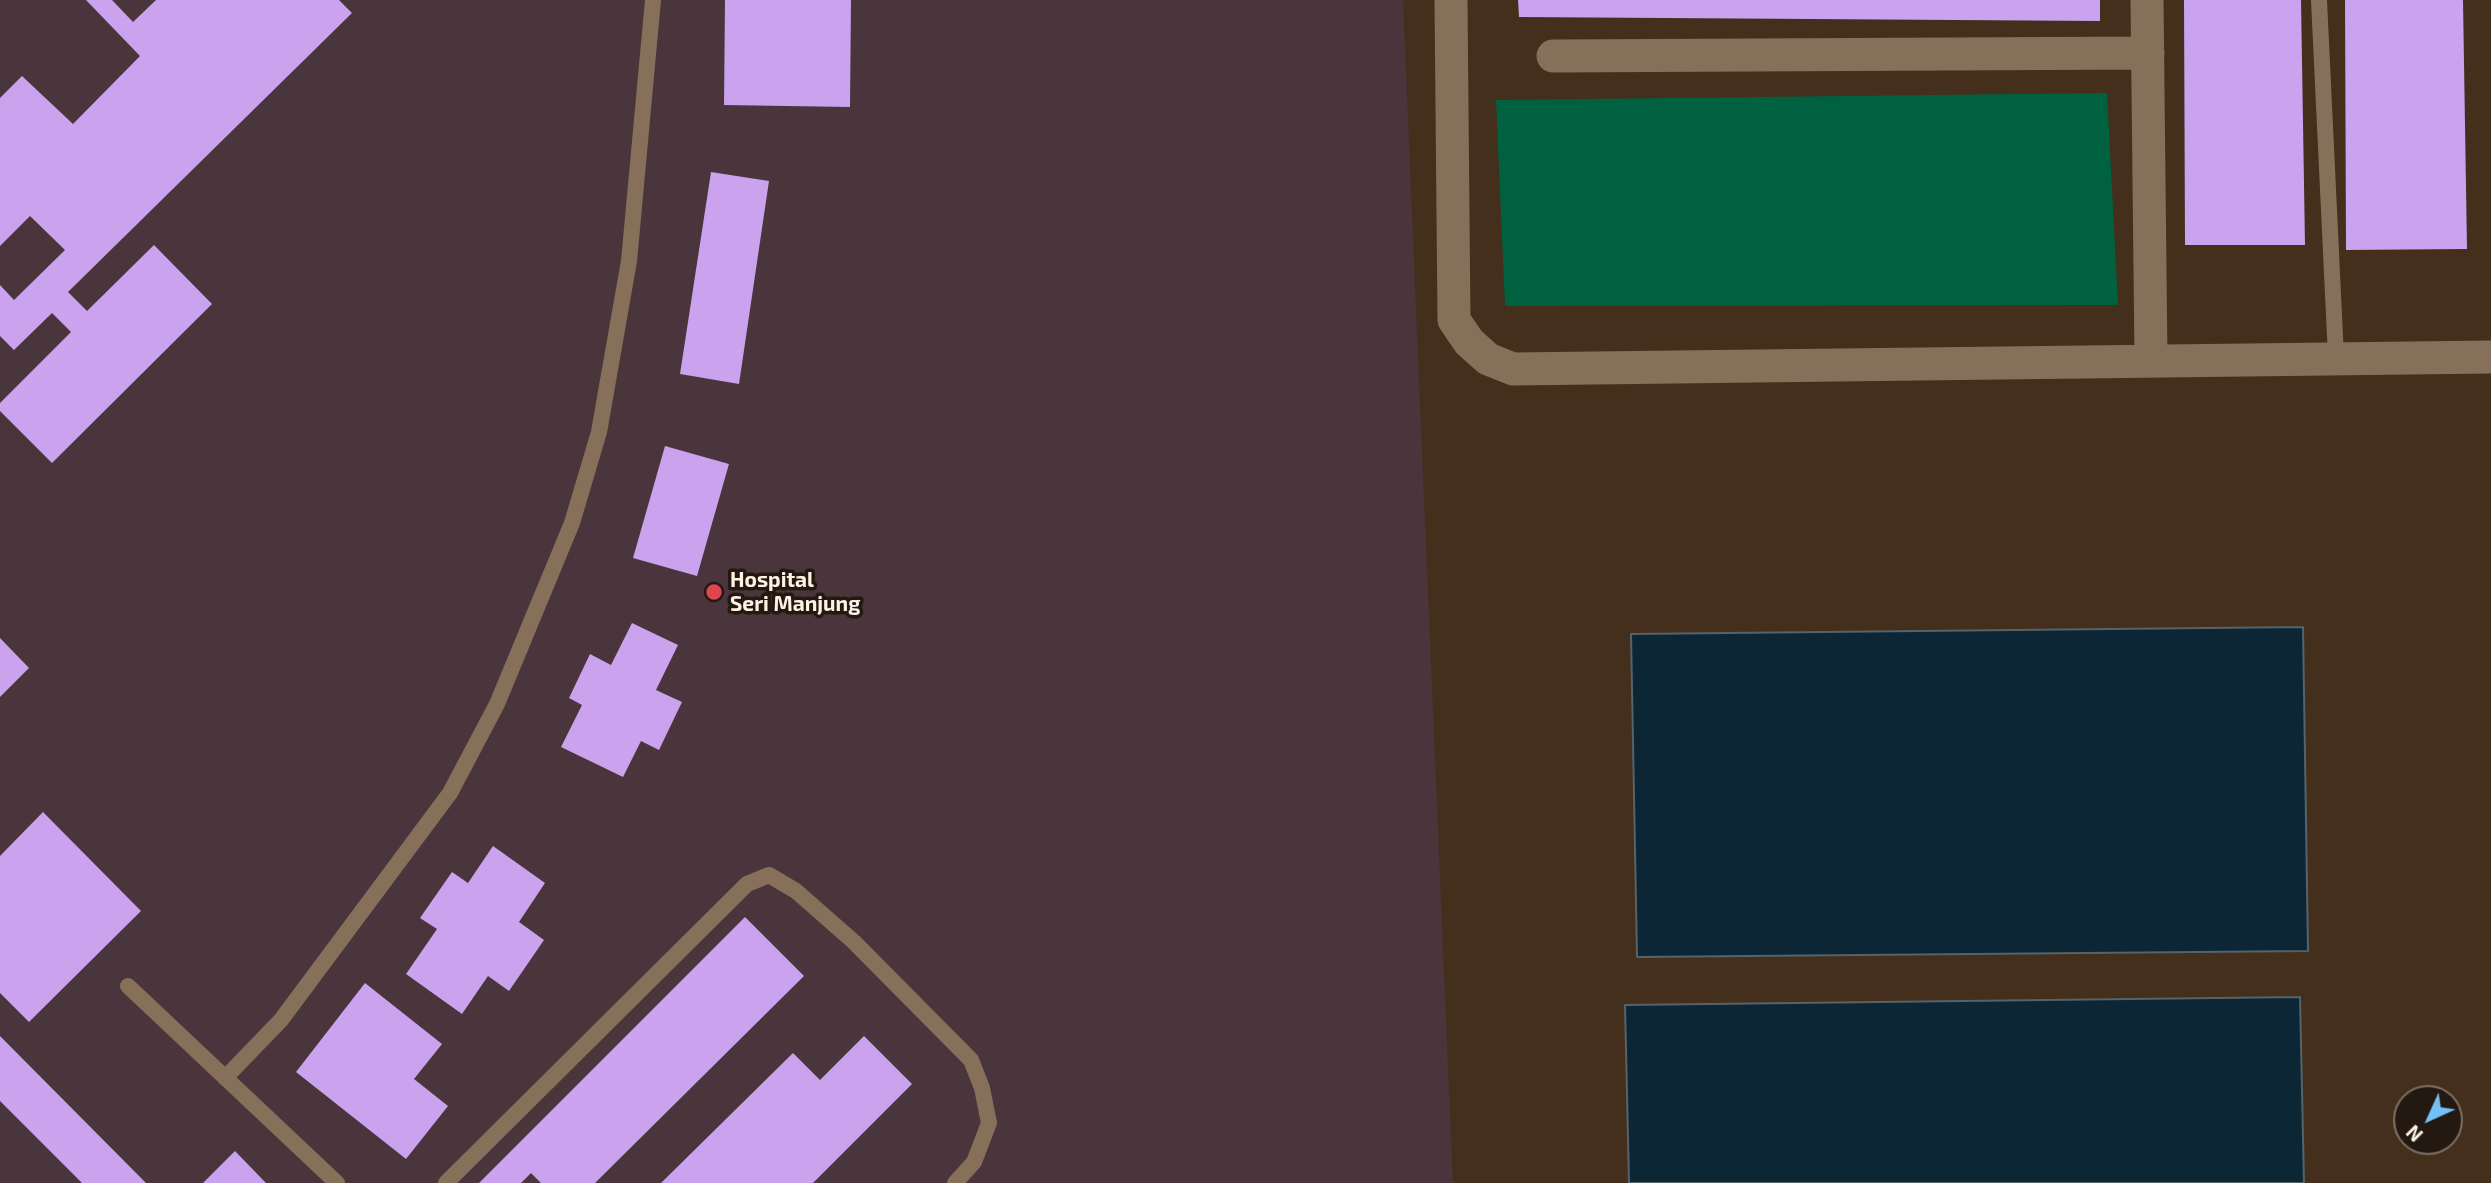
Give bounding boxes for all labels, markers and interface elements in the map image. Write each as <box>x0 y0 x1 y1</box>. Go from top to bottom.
place label: Hospital Seri Manjung <box>730 567 860 617</box>
marker: Hospital Seri Manjung <box>704 582 724 602</box>
north arrow <box>2393 1085 2463 1155</box>
text: N <box>2401 1121 2427 1147</box>

